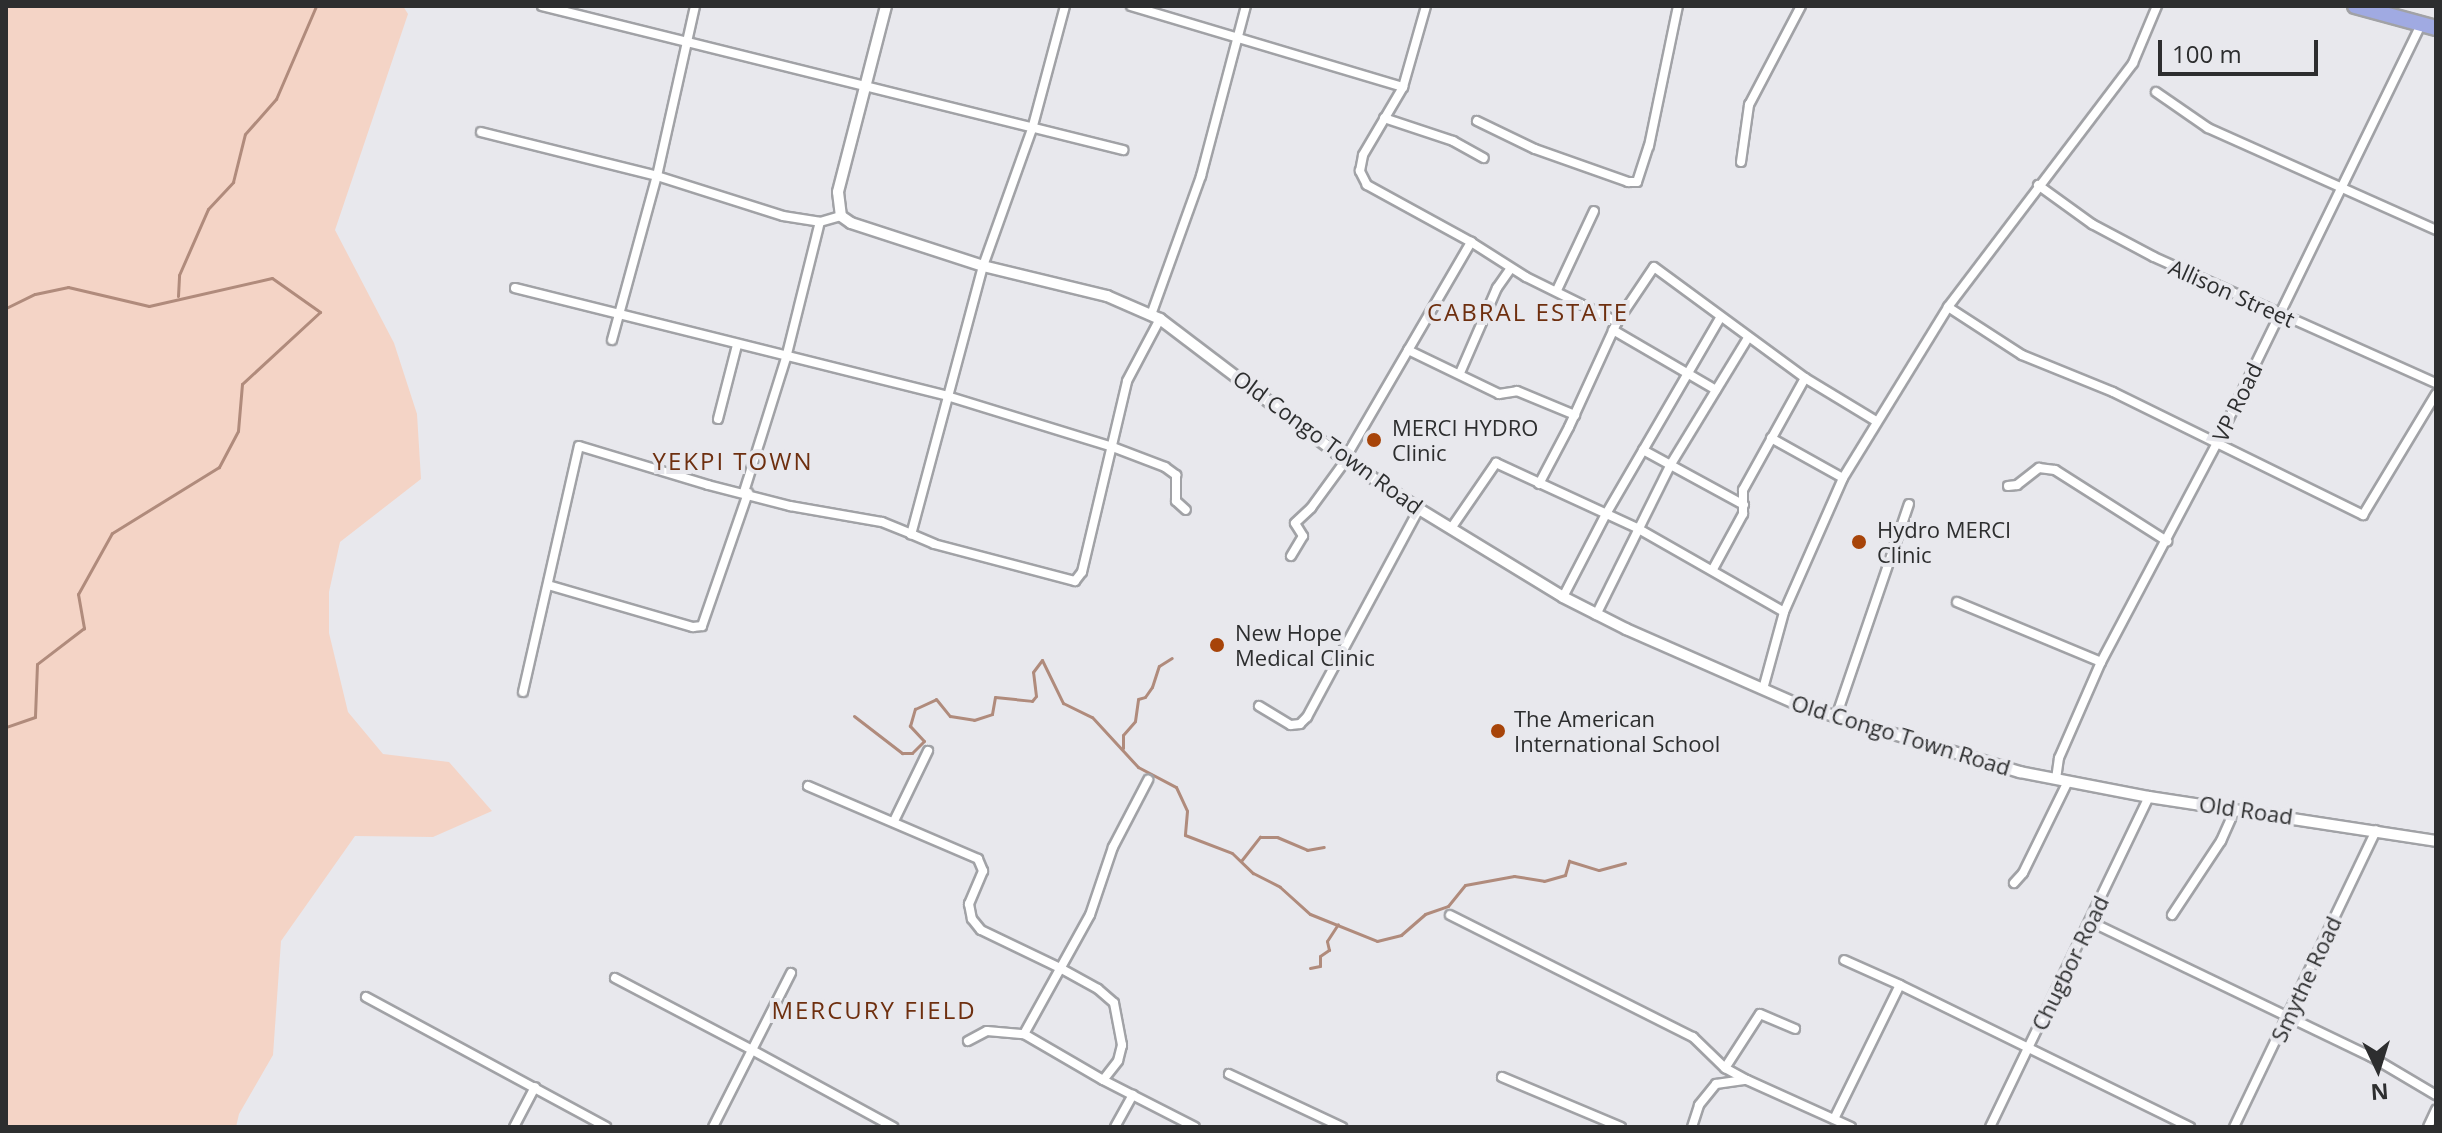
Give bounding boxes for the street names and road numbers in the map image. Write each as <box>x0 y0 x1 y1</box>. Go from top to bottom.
street label: Allison Street <box>2165 253 2299 333</box>
street label: VP Road <box>2207 358 2267 446</box>
street label: Old Congo Town Road <box>1228 364 1428 520</box>
street label: Old Congo Town Road <box>1788 689 2014 781</box>
street label: Old Road <box>2197 790 2295 830</box>
street label: Chugbor Road <box>2026 891 2114 1035</box>
street label: Smythe Road <box>2265 912 2347 1046</box>

